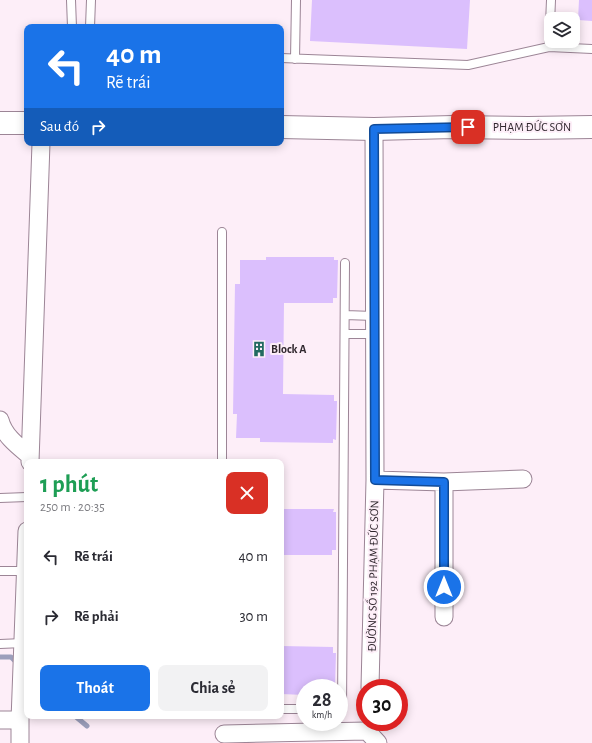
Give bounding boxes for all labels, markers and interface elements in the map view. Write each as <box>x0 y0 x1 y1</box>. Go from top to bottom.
map controls <box>544 12 580 48</box>
button: layers <box>544 12 580 48</box>
icon: left <box>40 40 92 92</box>
text: 40 m <box>106 41 162 69</box>
text: Rẽ trái <box>106 74 151 92</box>
pin <box>451 110 485 144</box>
icon: right <box>87 116 109 138</box>
icon: arrive <box>457 116 479 138</box>
text: Sau đó <box>40 119 79 134</box>
street label: PHẠM ĐỨC SƠN <box>493 119 571 133</box>
building icon: Block A <box>250 340 268 358</box>
place label: Block A <box>271 343 307 355</box>
button: close <box>226 472 268 514</box>
text: 1 phút <box>40 473 98 497</box>
street label: ĐƯỜNG SỐ 192 PHẠM ĐỨC SƠN <box>363 500 380 652</box>
text: 250 m · 20:35 <box>40 501 105 514</box>
icon: left <box>40 546 62 568</box>
text: Rẽ trái <box>74 549 113 564</box>
text: 40 m <box>238 549 268 564</box>
position arrow <box>423 566 465 608</box>
icon: right <box>40 606 62 628</box>
text: Rẽ phải <box>74 609 119 624</box>
text: 30 m <box>239 609 268 624</box>
button: Thoát <box>40 665 150 711</box>
button: Chia sẻ <box>158 665 268 711</box>
speed limit sign: 30 <box>356 679 408 731</box>
text: 28 <box>312 690 332 710</box>
text: km/h <box>312 710 332 720</box>

